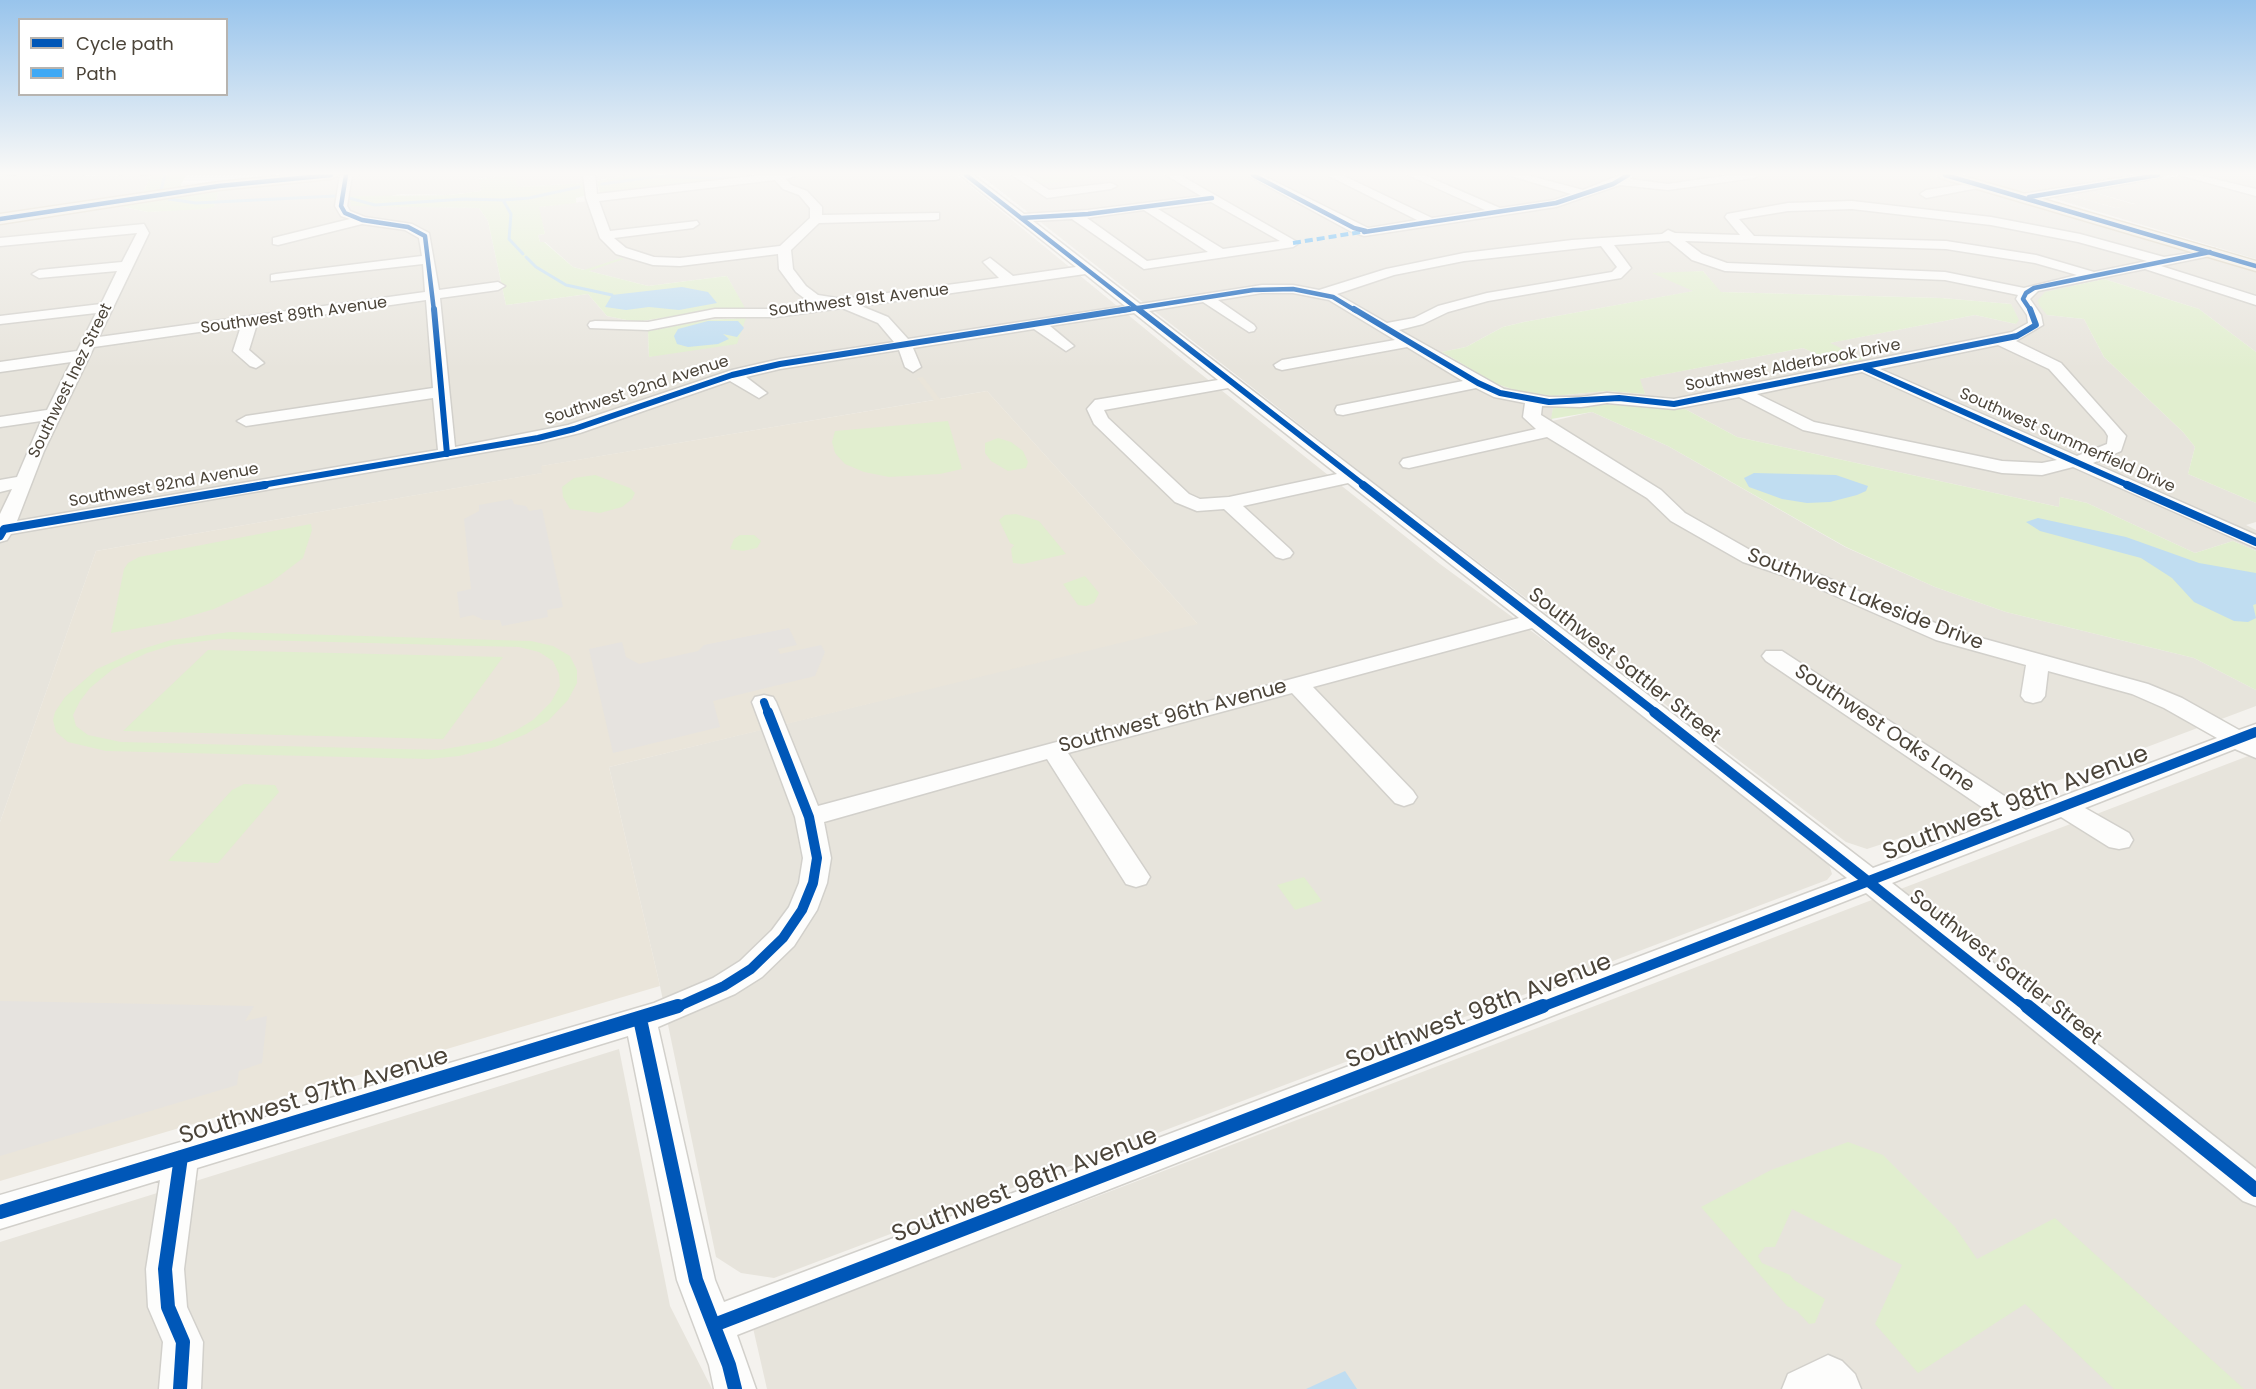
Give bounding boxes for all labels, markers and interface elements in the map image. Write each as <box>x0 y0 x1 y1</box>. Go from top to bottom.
legend <box>18 18 228 96</box>
text: Cycle path <box>76 31 174 56</box>
text: Path <box>76 61 117 86</box>
street label: Southwest 91st Avenue <box>768 280 950 322</box>
street label: Southwest 89th Avenue <box>200 293 388 339</box>
street label: Southwest Inez Street <box>25 300 117 462</box>
street label: Southwest Alderbrook Drive <box>1684 336 1902 396</box>
street label: Southwest 92nd Avenue <box>543 352 731 430</box>
street label: Southwest Summerfield Drive <box>1956 385 2178 497</box>
street label: Southwest 92nd Avenue <box>68 460 260 512</box>
street label: Southwest Lakeside Drive <box>1744 544 1986 656</box>
street label: Southwest Sattler Street <box>1523 583 1725 749</box>
street label: Southwest Oaks Lane <box>1789 660 1979 798</box>
street label: Southwest 96th Avenue <box>1056 675 1290 759</box>
street label: Southwest 98th Avenue <box>1879 740 2153 868</box>
street label: Southwest Sattler Street <box>1904 885 2106 1051</box>
street label: Southwest 98th Avenue <box>1342 948 1616 1076</box>
street label: Southwest 97th Avenue <box>176 1042 452 1152</box>
street label: Southwest 98th Avenue <box>888 1122 1162 1250</box>

